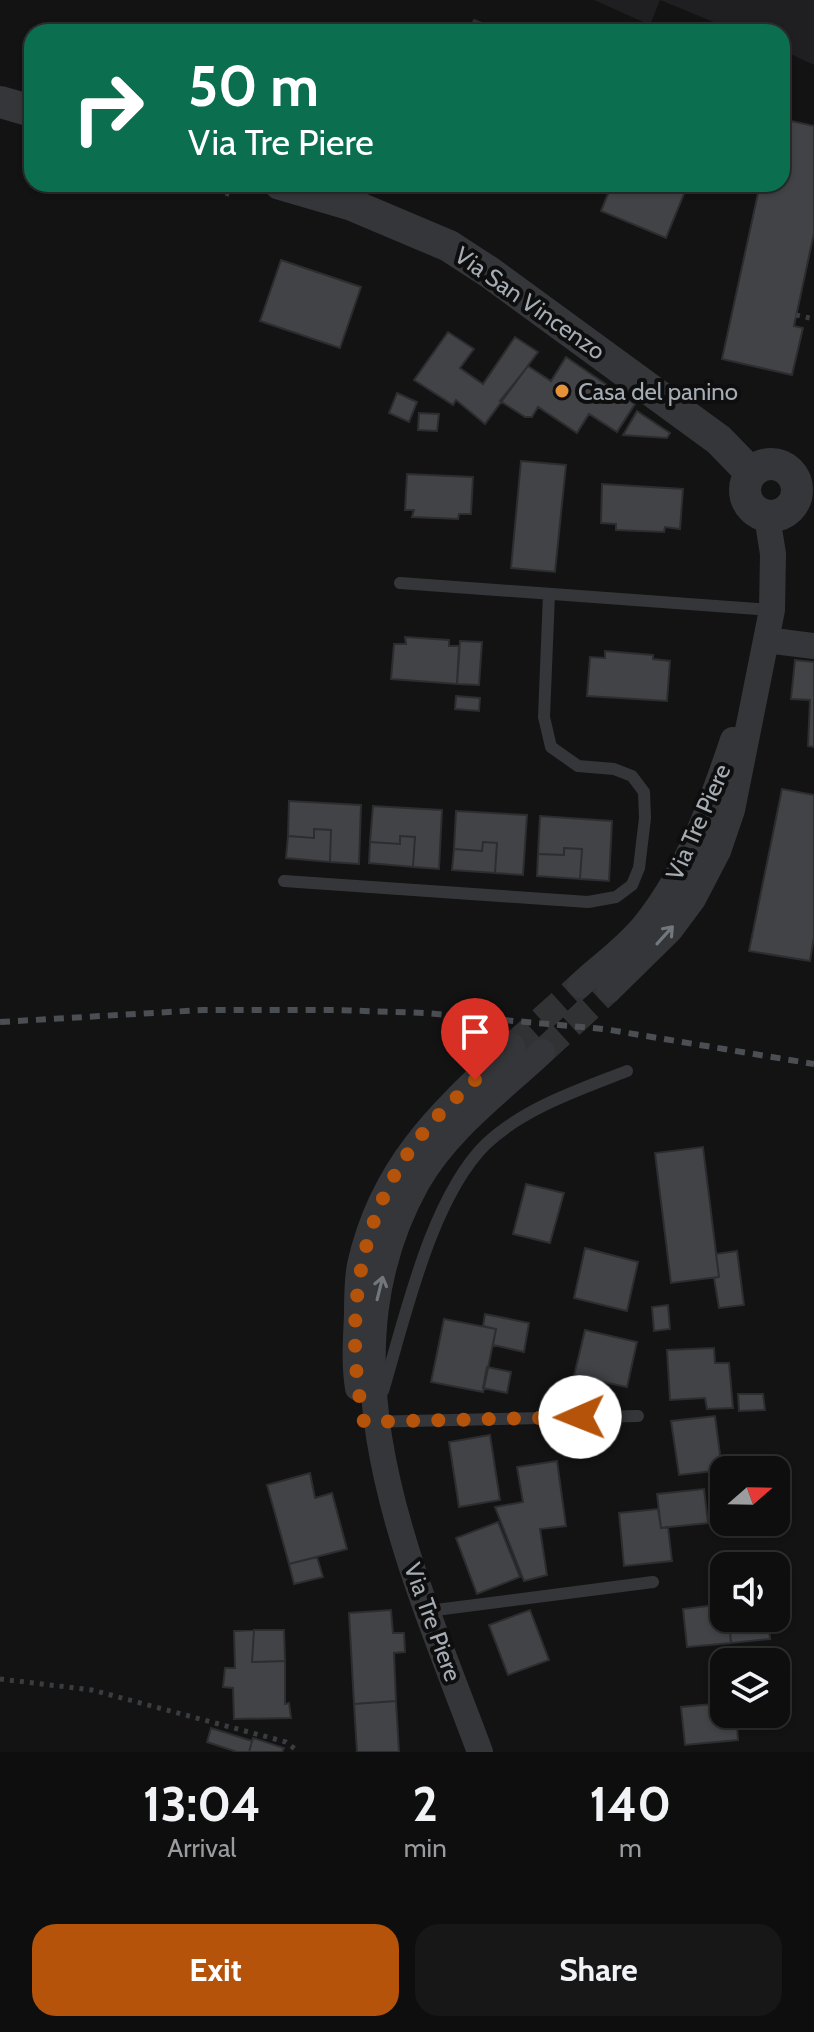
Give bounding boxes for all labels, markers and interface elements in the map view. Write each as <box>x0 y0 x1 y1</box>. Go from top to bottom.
text: 50 m <box>188 52 319 120</box>
icon: right <box>56 56 160 160</box>
text: Via Tre Piere <box>188 120 374 164</box>
street label: Via San Vincenzo <box>449 240 611 366</box>
place label: Casa del panino <box>578 377 738 406</box>
marker: Casa del panino <box>553 382 571 400</box>
street label: Via Tre Piere <box>660 760 736 884</box>
one-way arrow <box>656 926 674 946</box>
pin <box>441 998 509 1080</box>
icon: arrive <box>453 1010 497 1054</box>
one-way arrow <box>373 1275 388 1301</box>
position arrow <box>538 1375 622 1459</box>
north arrow <box>710 1456 790 1536</box>
map controls <box>710 1456 790 1728</box>
button: sound <box>710 1552 790 1632</box>
street label: Via Tre Piere <box>398 1559 468 1685</box>
button: layers <box>710 1648 790 1728</box>
text: 13:04 <box>143 1775 261 1833</box>
text: 2 <box>413 1775 438 1833</box>
text: 140 <box>590 1775 671 1833</box>
text: Arrival <box>167 1832 237 1864</box>
text: min <box>404 1832 447 1864</box>
text: m <box>619 1832 642 1864</box>
button: Exit <box>32 1924 399 2016</box>
button: Share <box>415 1924 782 2016</box>

